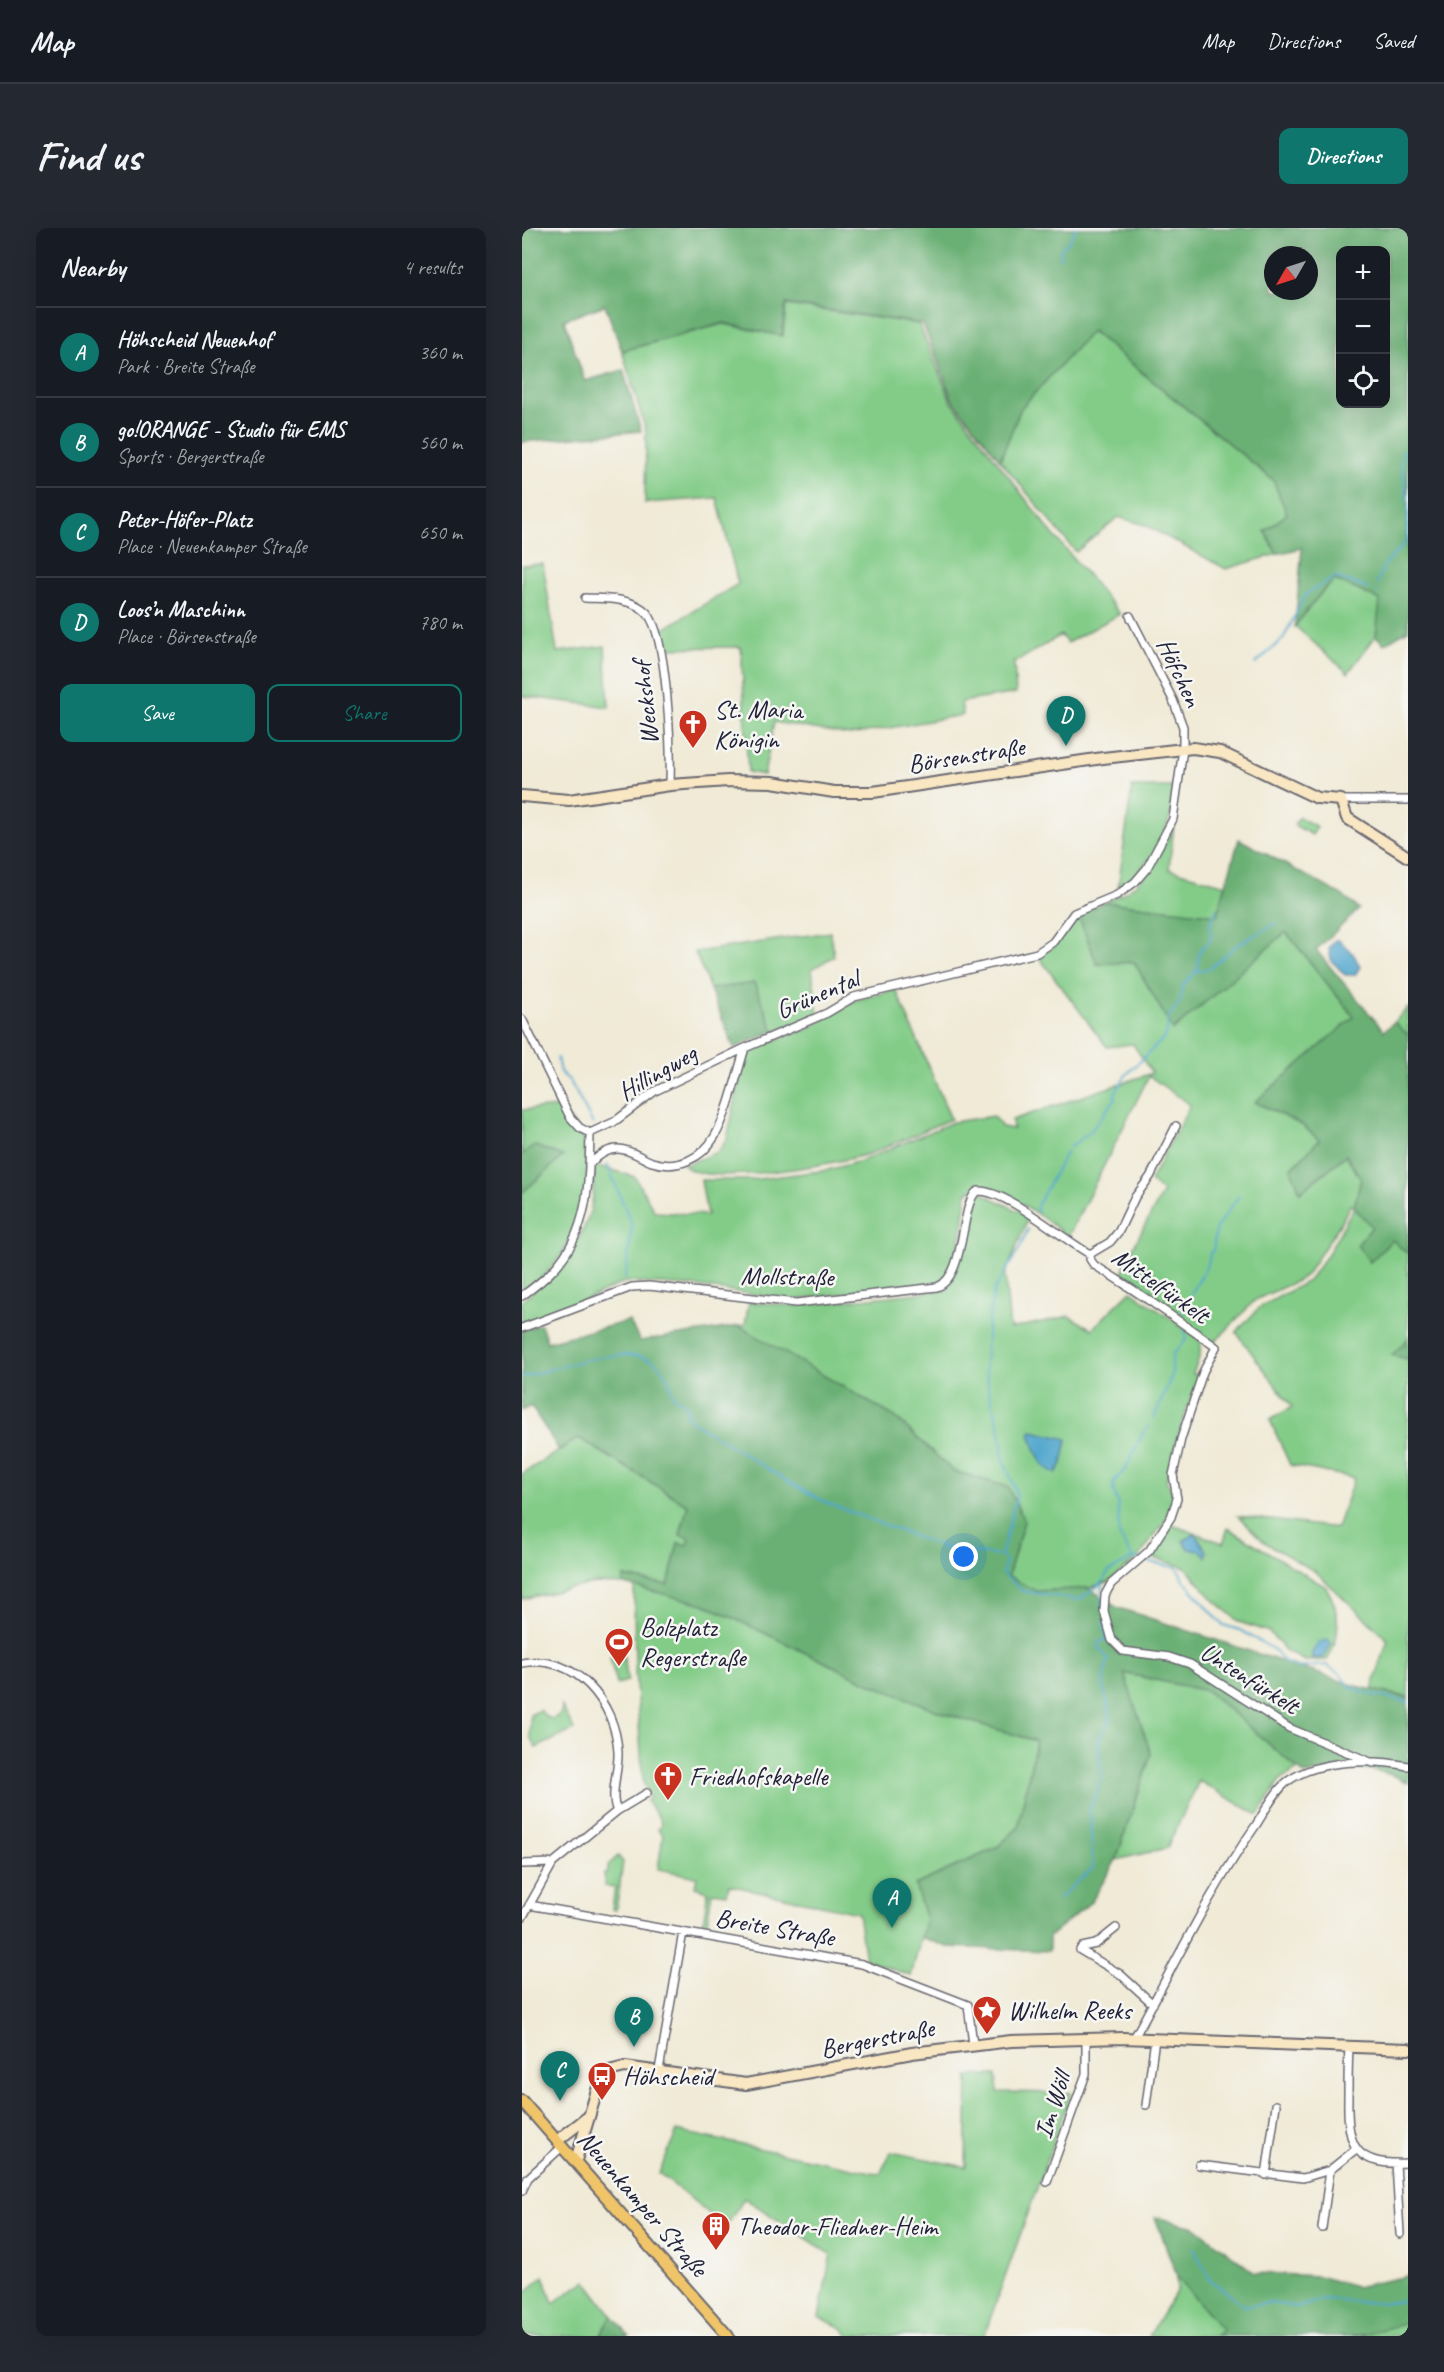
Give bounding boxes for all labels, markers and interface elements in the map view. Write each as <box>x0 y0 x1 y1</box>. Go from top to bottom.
text: Map <box>30 24 73 59</box>
text: Map <box>1202 28 1234 54</box>
text: Directions <box>1267 28 1340 54</box>
text: Saved <box>1373 28 1414 54</box>
button: Directions <box>1279 128 1408 184</box>
text: Find us <box>36 130 141 183</box>
north arrow <box>1264 246 1318 300</box>
map controls <box>1336 246 1390 408</box>
button: + <box>1336 246 1390 300</box>
text: Nearby <box>60 251 125 284</box>
text: 4 results <box>403 255 462 280</box>
button: − <box>1336 300 1390 354</box>
text: Höhscheid Neuenhof <box>117 326 272 354</box>
text: A <box>74 340 85 365</box>
text: 360 m <box>419 340 462 365</box>
text: Park · Breite Straße <box>117 354 255 379</box>
button: locate <box>1336 354 1390 408</box>
text: go!ORANGE - Studio für EMS <box>117 416 345 444</box>
text: B <box>74 430 85 455</box>
text: 560 m <box>419 430 462 455</box>
text: Sports · Bergerstraße <box>117 444 264 469</box>
text: Peter-Höfer-Platz <box>117 506 252 534</box>
text: C <box>75 520 84 545</box>
text: 650 m <box>419 520 462 545</box>
text: Place · Neuenkamper Straße <box>117 534 307 559</box>
text: Loos’n Maschinn <box>117 596 245 624</box>
text: D <box>74 610 85 635</box>
text: 780 m <box>419 610 462 635</box>
text: Place · Börsenstraße <box>117 624 256 649</box>
street label: Höfchen <box>1149 632 1210 713</box>
street label: Weckshof <box>624 654 666 746</box>
button: Save <box>60 684 255 742</box>
button: Share <box>267 684 462 742</box>
place label: St. Maria Königin <box>714 693 805 756</box>
pin: D <box>1046 696 1086 746</box>
church icon: St. Maria Königin <box>677 708 709 750</box>
street label: Börsenstraße <box>906 730 1029 781</box>
street label: Grünental <box>771 960 868 1027</box>
street label: Hillingweg <box>612 1036 704 1108</box>
street label: Mittelfürkelt <box>1106 1240 1218 1332</box>
street label: Mollstraße <box>740 1259 836 1294</box>
your location <box>949 1542 978 1571</box>
place label: Bolzplatz Regerstraße <box>640 1611 748 1674</box>
sports icon: Bolzplatz Regerstraße <box>603 1626 635 1668</box>
street label: Untenfürkelt <box>1194 1635 1307 1723</box>
church icon: Friedhofskapelle <box>652 1760 684 1802</box>
place label: Friedhofskapelle <box>689 1760 829 1793</box>
pin: A <box>872 1878 911 1928</box>
street label: Breite Straße <box>713 1901 839 1955</box>
place icon: Wilhelm Reeks <box>971 1994 1003 2036</box>
place label: Wilhelm Reeks <box>1008 1994 1133 2027</box>
pin: B <box>614 1998 654 2047</box>
street label: Bergerstraße <box>818 2011 939 2066</box>
pin: C <box>540 2052 579 2101</box>
bus stop icon: Höhscheid <box>586 2060 618 2102</box>
place label: Höhscheid <box>623 2060 717 2093</box>
street label: Im Wöll <box>1026 2063 1080 2143</box>
street label: Neuenkamper Straße <box>570 2123 717 2285</box>
building icon: Theodor-Fliedner-Heim <box>700 2210 732 2252</box>
place label: Theodor-Fliedner-Heim <box>737 2210 940 2243</box>

